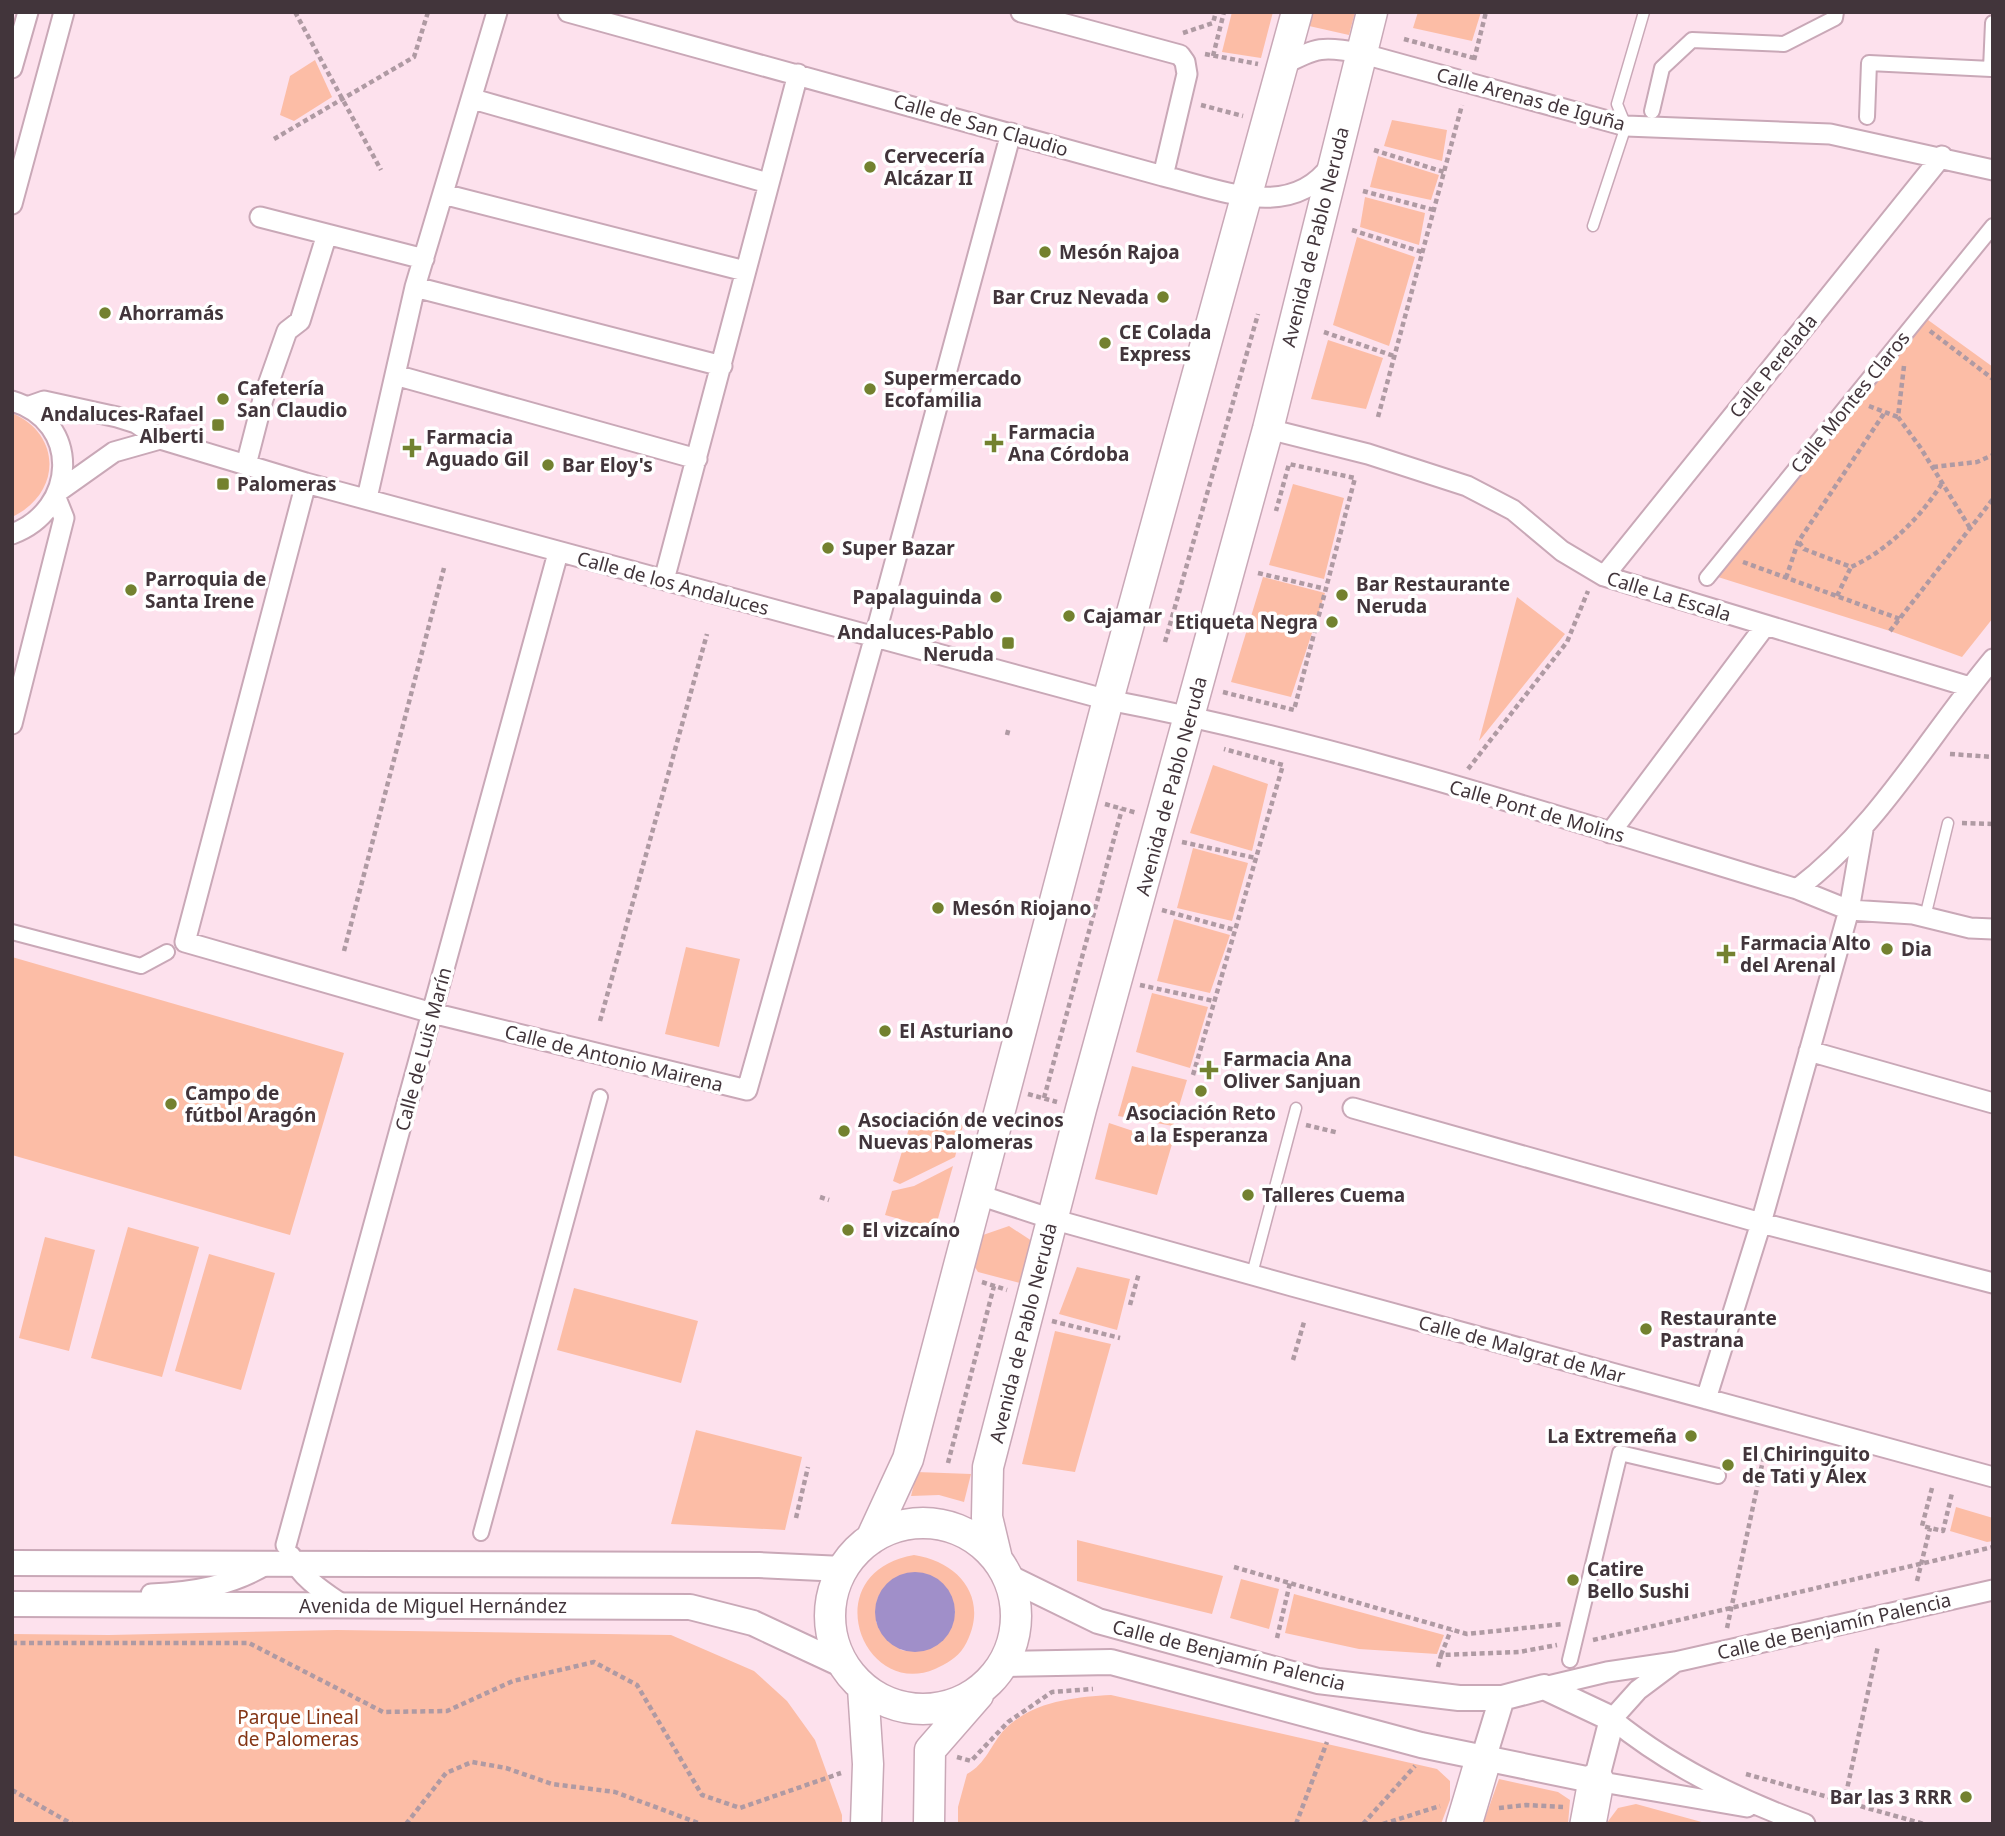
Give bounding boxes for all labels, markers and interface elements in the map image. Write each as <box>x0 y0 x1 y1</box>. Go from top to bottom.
street label: Calle Arenas de Iguña <box>1434 61 1628 137</box>
street label: Calle de San Claudio <box>891 88 1071 162</box>
street label: Avenida de Pablo Neruda <box>1275 124 1355 350</box>
place label: Cervecería Alcázar II <box>884 143 985 191</box>
marker: Cervecería Alcázar II <box>862 159 878 175</box>
place label: Mesón Rajoa <box>1059 239 1180 265</box>
marker: Mesón Rajoa <box>1037 244 1053 260</box>
place label: Bar Cruz Nevada <box>992 284 1149 310</box>
marker: Bar Cruz Nevada <box>1155 289 1171 305</box>
place label: Ahorramás <box>119 300 224 326</box>
marker: Ahorramás <box>97 305 113 321</box>
street label: Calle Perelada <box>1723 309 1823 423</box>
place label: CE Colada Express <box>1119 319 1211 367</box>
street label: Calle Montes Claros <box>1785 325 1915 479</box>
marker: CE Colada Express <box>1097 335 1113 351</box>
place label: Supermercado Ecofamilia <box>884 365 1022 413</box>
place label: Cafetería San Claudio <box>237 375 347 423</box>
marker: Supermercado Ecofamilia <box>862 381 878 397</box>
marker: Cafetería San Claudio <box>215 391 231 407</box>
place label: Andaluces-Rafael Alberti <box>41 401 204 449</box>
marker: Andaluces-Rafael Alberti <box>210 417 226 433</box>
place label: Farmacia Ana Córdoba <box>1008 419 1129 467</box>
place label: Farmacia Aguado Gil <box>426 424 529 472</box>
marker: Farmacia Ana Córdoba <box>986 435 1002 451</box>
marker: Farmacia Aguado Gil <box>404 440 420 456</box>
place label: Bar Eloy's <box>562 452 653 478</box>
marker: Bar Eloy's <box>540 457 556 473</box>
place label: Palomeras <box>237 471 337 497</box>
marker: Palomeras <box>215 476 231 492</box>
place label: Super Bazar <box>842 535 955 561</box>
marker: Super Bazar <box>820 540 836 556</box>
street label: Calle de los Andaluces <box>574 545 772 621</box>
street label: Calle La Escala <box>1604 565 1734 627</box>
place label: Parroquia de Santa Irene <box>145 566 266 614</box>
place label: Bar Restaurante Neruda <box>1356 571 1510 619</box>
marker: Parroquia de Santa Irene <box>123 582 139 598</box>
place label: Papalaguinda <box>853 584 982 610</box>
marker: Bar Restaurante Neruda <box>1334 587 1350 603</box>
marker: Papalaguinda <box>988 589 1004 605</box>
place label: Cajamar <box>1083 603 1163 629</box>
marker: Cajamar <box>1061 608 1077 624</box>
place label: Etiqueta Negra <box>1175 609 1318 635</box>
marker: Etiqueta Negra <box>1324 614 1340 630</box>
place label: Andaluces-Pablo Neruda <box>838 619 994 667</box>
marker: Andaluces-Pablo Neruda <box>1000 635 1016 651</box>
street label: Avenida de Pablo Neruda <box>1129 673 1213 899</box>
street label: Calle Pont de Molins <box>1446 774 1628 848</box>
place label: Mesón Riojano <box>952 895 1091 921</box>
marker: Mesón Riojano <box>930 900 946 916</box>
place label: Farmacia Alto del Arenal <box>1740 930 1871 978</box>
place label: Dia <box>1901 936 1932 962</box>
marker: Dia <box>1879 941 1895 957</box>
marker: Farmacia Alto del Arenal <box>1718 946 1734 962</box>
street label: Calle de Luis Marín <box>389 964 457 1134</box>
street label: Calle de Antonio Mairena <box>502 1018 726 1098</box>
place label: El Asturiano <box>899 1018 1013 1044</box>
marker: El Asturiano <box>877 1023 893 1039</box>
place label: Farmacia Ana Oliver Sanjuan <box>1223 1046 1361 1094</box>
marker: Farmacia Ana Oliver Sanjuan <box>1201 1062 1217 1078</box>
place label: Campo de fútbol Aragón <box>185 1080 316 1128</box>
marker: Asociación Reto a la Esperanza <box>1193 1083 1209 1099</box>
marker: Campo de fútbol Aragón <box>163 1096 179 1112</box>
place label: Asociación Reto a la Esperanza <box>1126 1100 1276 1148</box>
place label: Asociación de vecinos Nuevas Palomeras <box>858 1107 1064 1155</box>
marker: Asociación de vecinos Nuevas Palomeras <box>836 1123 852 1139</box>
place label: Talleres Cuema <box>1262 1182 1405 1208</box>
marker: Talleres Cuema <box>1240 1187 1256 1203</box>
place label: El vizcaíno <box>862 1217 960 1243</box>
street label: Avenida de Pablo Neruda <box>983 1220 1063 1446</box>
marker: El vizcaíno <box>840 1222 856 1238</box>
place label: Restaurante Pastrana <box>1660 1305 1777 1353</box>
street label: Calle de Malgrat de Mar <box>1416 1309 1628 1389</box>
marker: Restaurante Pastrana <box>1638 1321 1654 1337</box>
place label: La Extremeña <box>1547 1423 1677 1449</box>
marker: La Extremeña <box>1683 1428 1699 1444</box>
place label: El Chiringuito de Tati y Álex <box>1742 1441 1870 1489</box>
marker: El Chiringuito de Tati y Álex <box>1720 1457 1736 1473</box>
place label: Catire Bello Sushi <box>1587 1556 1690 1604</box>
marker: Catire Bello Sushi <box>1565 1572 1581 1588</box>
street label: Calle de Benjamín Palencia <box>1714 1586 1954 1666</box>
street label: Avenida de Miguel Hernández <box>299 1593 567 1619</box>
street label: Calle de Benjamín Palencia <box>1110 1613 1348 1697</box>
park label: Parque Lineal de Palomeras <box>237 1704 359 1752</box>
place label: Bar las 3 RRR <box>1830 1784 1953 1810</box>
marker: Bar las 3 RRR <box>1958 1789 1974 1805</box>

